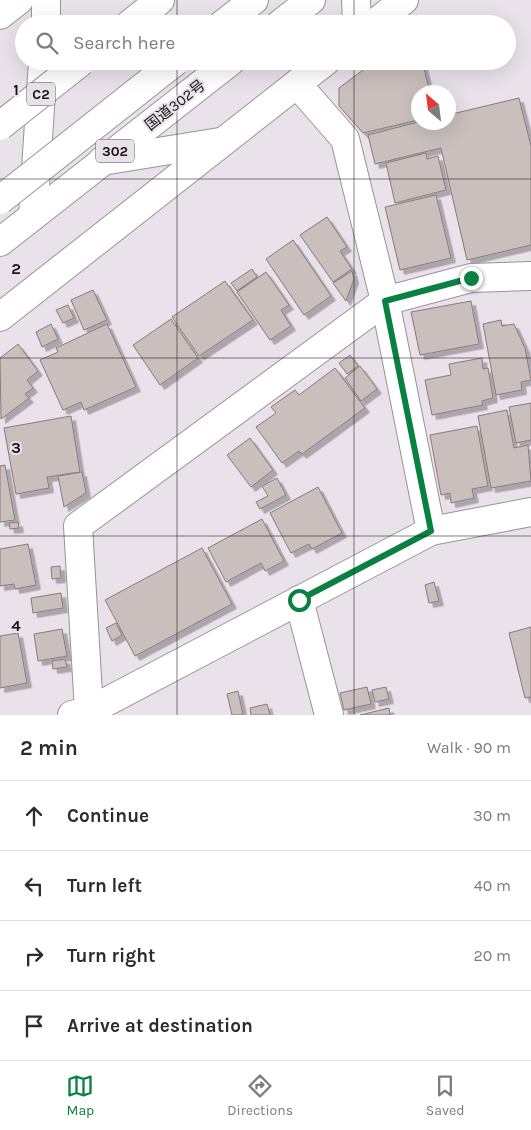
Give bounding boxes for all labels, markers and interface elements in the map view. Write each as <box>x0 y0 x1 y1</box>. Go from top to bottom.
search box <box>15 15 516 70</box>
icon: search <box>33 29 61 57</box>
text: Search here <box>73 32 175 54</box>
street label: 国道302号 <box>141 76 209 134</box>
text: 1 <box>13 80 19 99</box>
road number: C2 <box>27 82 55 106</box>
north arrow <box>411 85 456 130</box>
road number: 302 <box>96 140 134 162</box>
text: 2 <box>11 259 21 278</box>
route end <box>460 267 483 290</box>
text: 3 <box>11 438 21 457</box>
route start <box>288 589 311 612</box>
text: 4 <box>11 616 21 635</box>
text: 2 min <box>20 736 78 760</box>
text: Walk · 90 m <box>427 738 511 757</box>
icon: ahead <box>20 802 48 830</box>
text: Continue <box>67 805 149 827</box>
text: 30 m <box>473 806 511 825</box>
icon: left <box>20 872 48 900</box>
text: Turn left <box>67 875 142 897</box>
text: 40 m <box>474 876 511 895</box>
icon: right <box>20 942 48 970</box>
text: Turn right <box>67 945 156 967</box>
text: 20 m <box>473 946 511 965</box>
icon: arrive <box>20 1012 48 1040</box>
text: Arrive at destination <box>67 1015 253 1037</box>
tab: Map <box>66 1072 94 1119</box>
tab: Directions <box>227 1072 293 1119</box>
tab: Saved <box>426 1072 465 1119</box>

